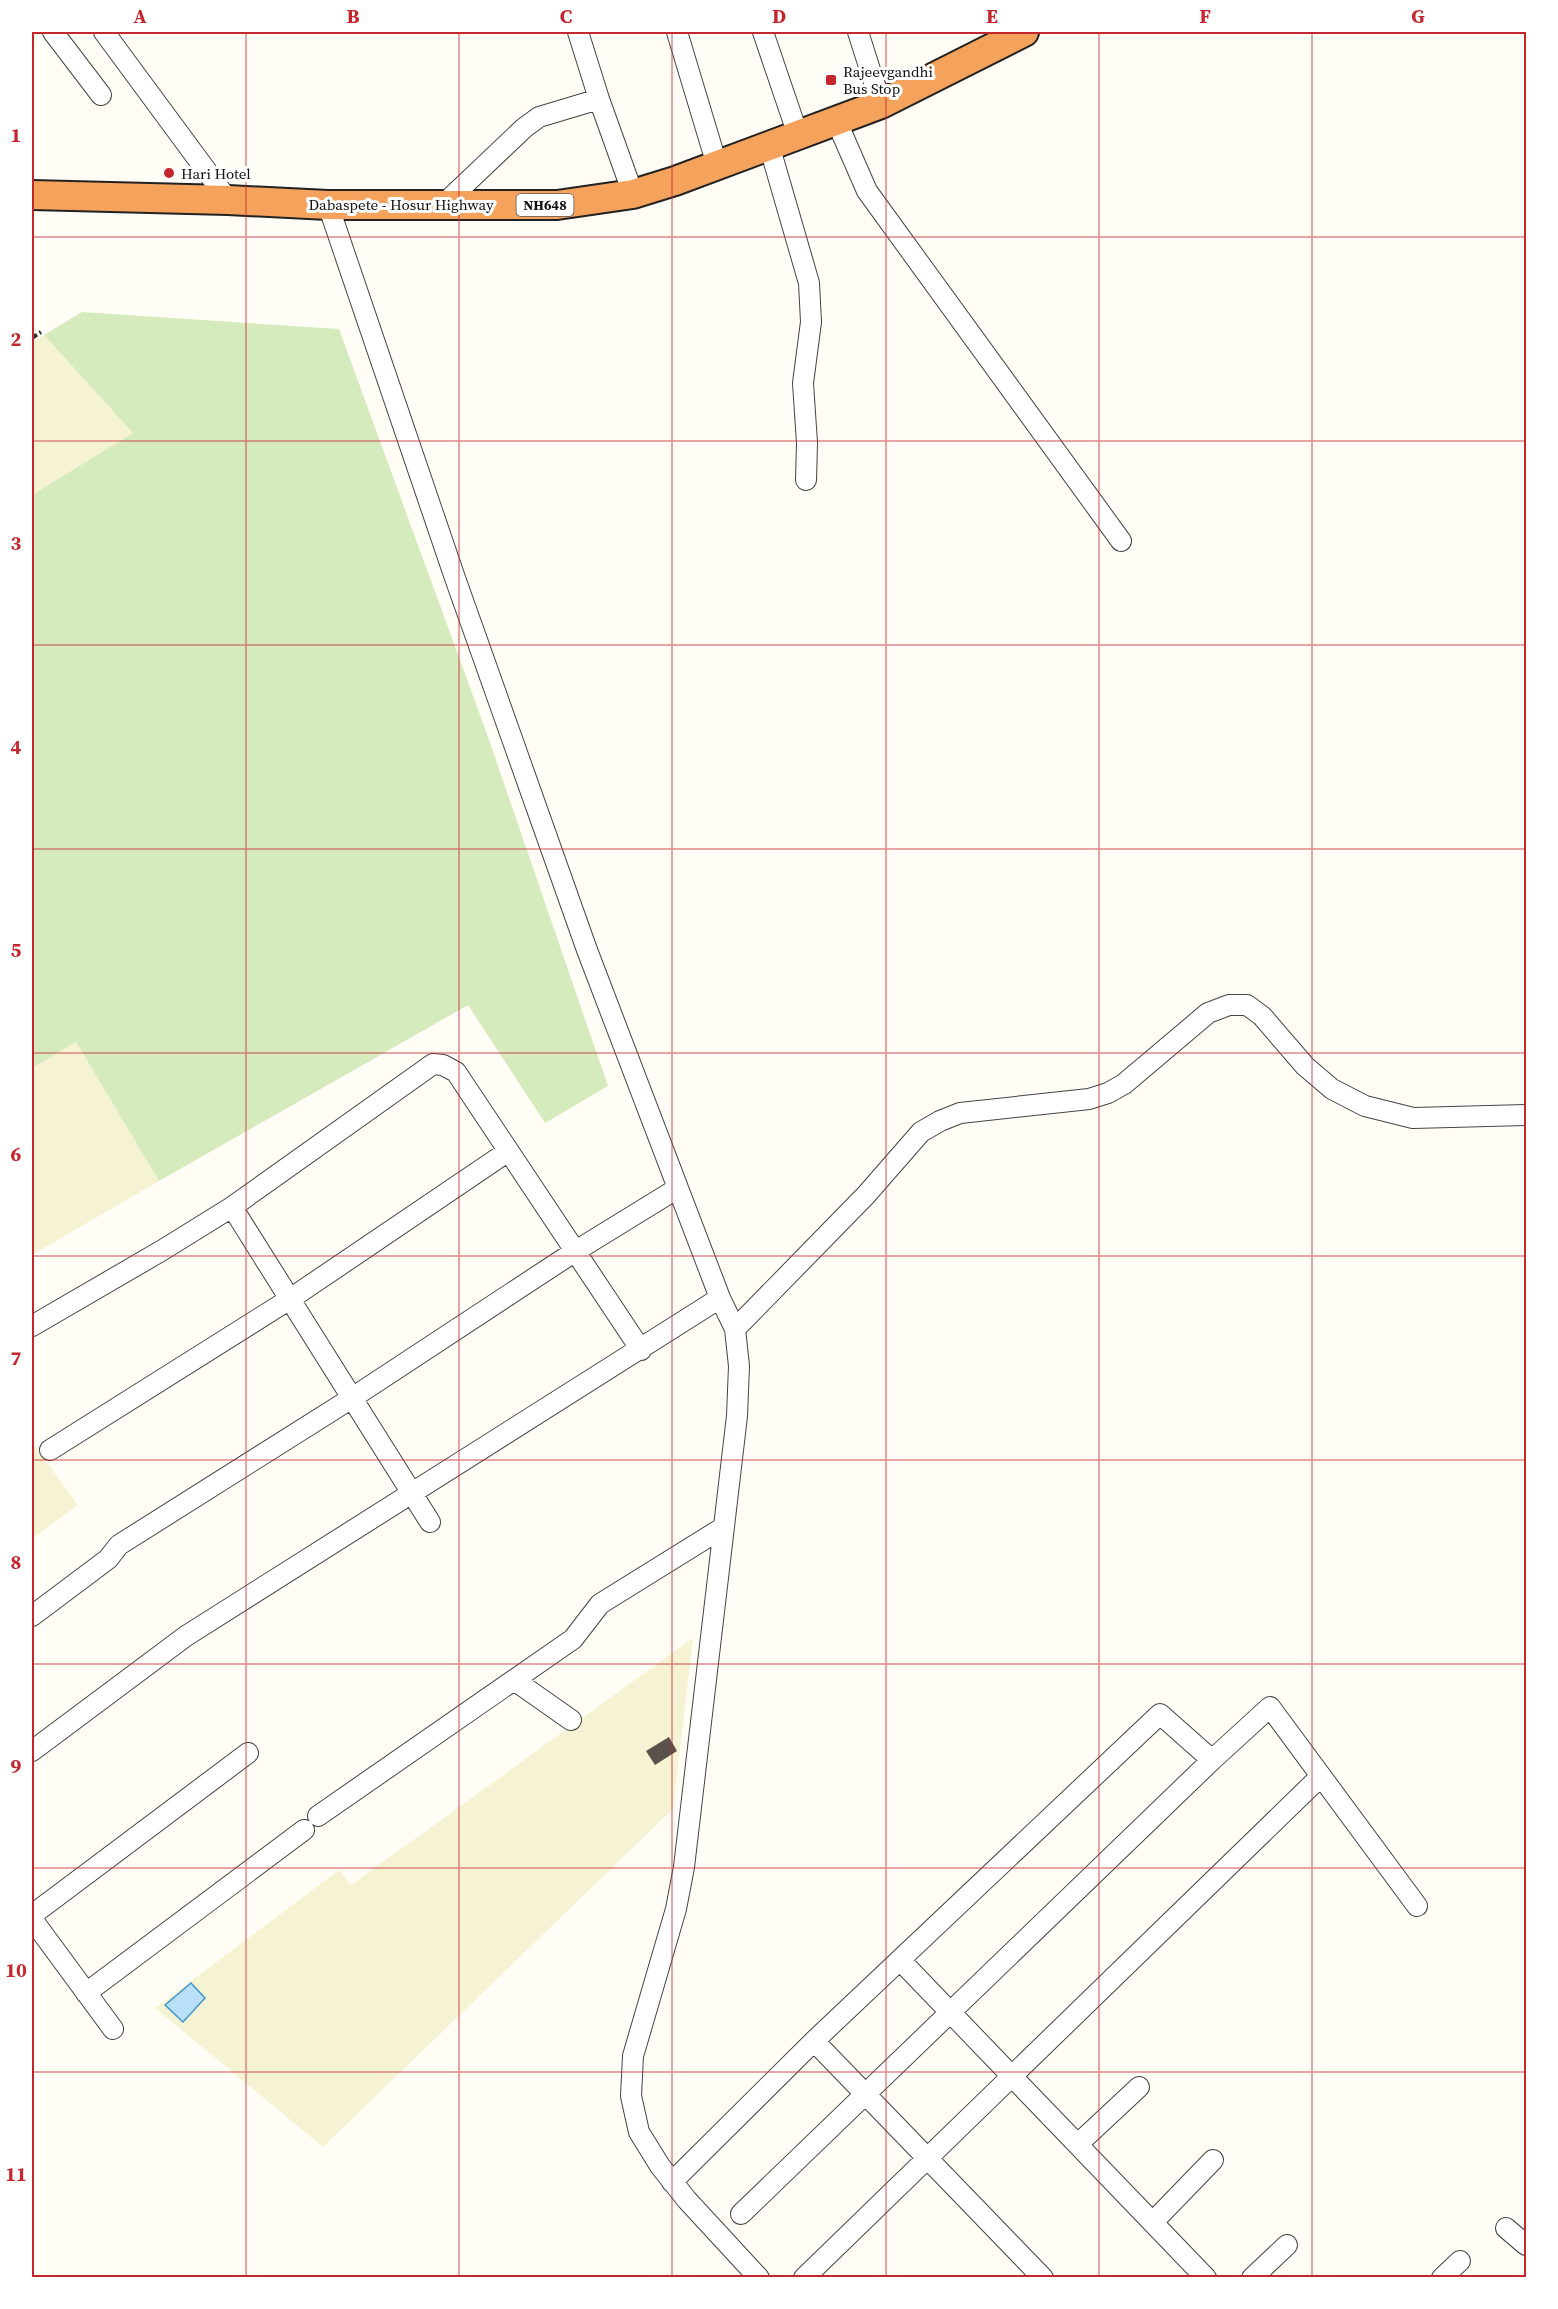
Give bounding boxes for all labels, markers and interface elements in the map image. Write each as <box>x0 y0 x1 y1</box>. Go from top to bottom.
text: A <box>133 2 147 30</box>
text: B <box>346 2 360 30</box>
text: C <box>560 2 572 30</box>
text: D <box>772 2 786 30</box>
text: E <box>986 2 998 30</box>
text: F <box>1199 2 1211 30</box>
text: G <box>1411 2 1425 30</box>
place label: Rajeevgandhi Bus Stop <box>843 61 933 99</box>
marker: Rajeevgandhi Bus Stop <box>824 73 838 87</box>
text: 1 <box>11 121 21 149</box>
place label: Hari Hotel <box>181 163 251 184</box>
marker: Hari Hotel <box>162 166 176 180</box>
street label: Dabaspete - Hosur Highway <box>308 194 494 215</box>
road number: NH648 <box>516 194 574 216</box>
text: 2 <box>11 325 22 353</box>
text: 3 <box>11 529 22 557</box>
text: 4 <box>11 733 22 761</box>
text: 5 <box>11 936 22 964</box>
text: 6 <box>11 1140 22 1168</box>
text: 7 <box>11 1344 22 1372</box>
text: 8 <box>11 1548 21 1576</box>
text: 9 <box>11 1752 22 1780</box>
text: 10 <box>5 1956 27 1984</box>
text: 11 <box>5 2160 27 2188</box>

